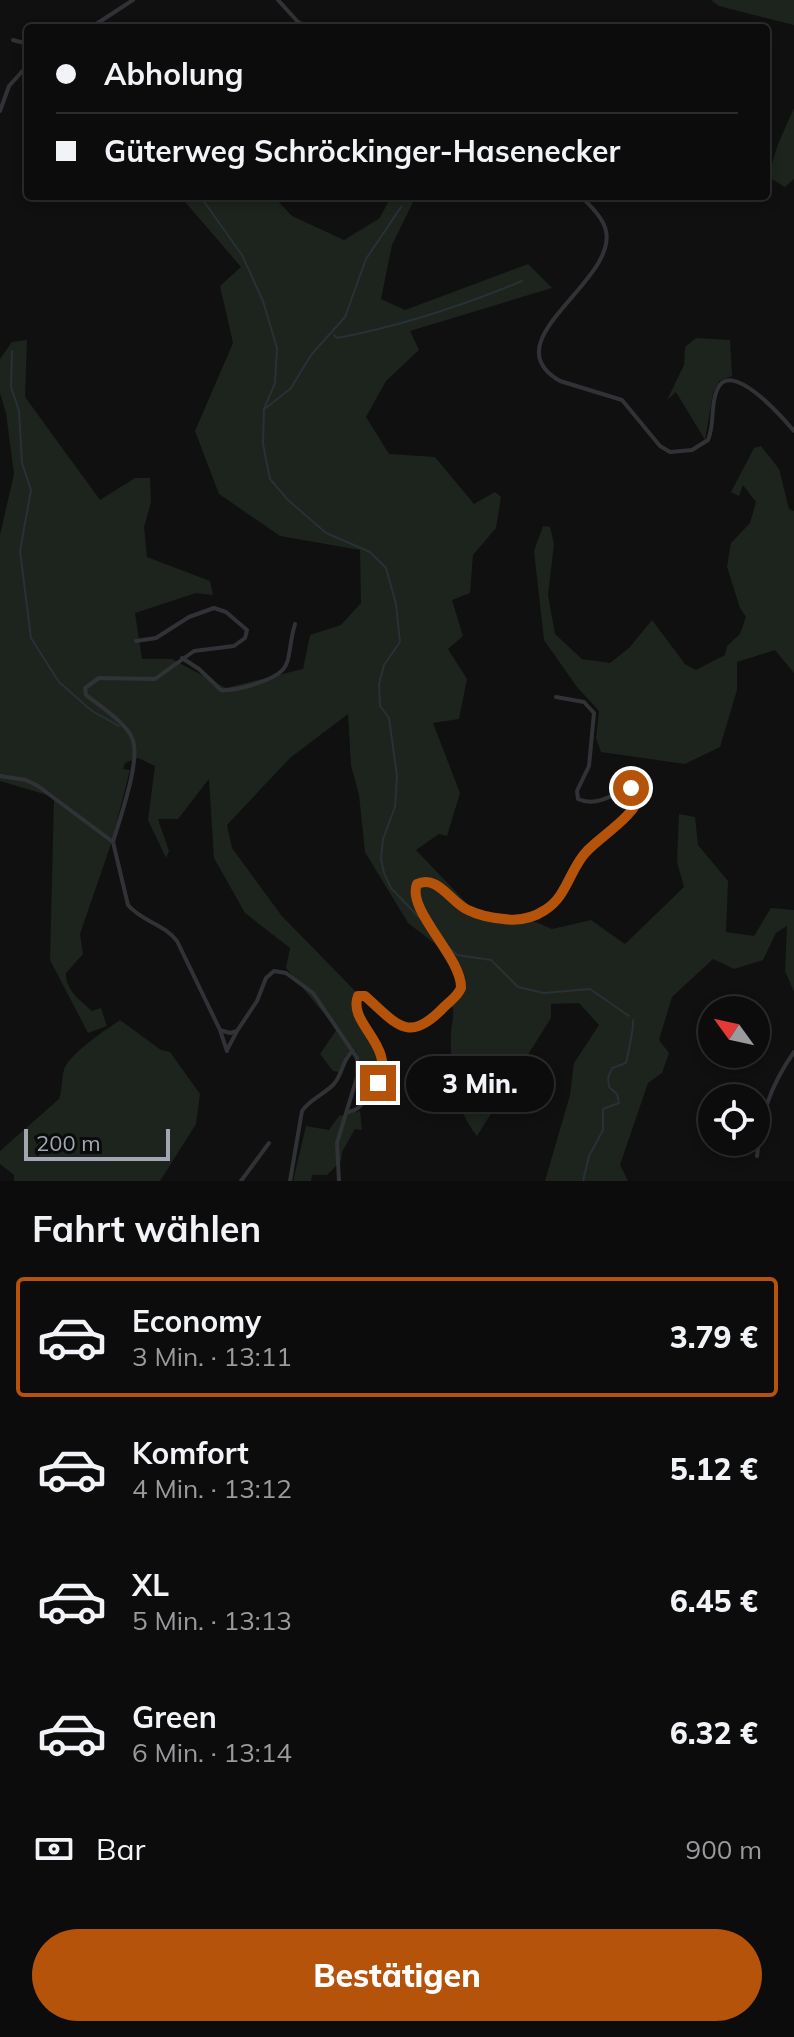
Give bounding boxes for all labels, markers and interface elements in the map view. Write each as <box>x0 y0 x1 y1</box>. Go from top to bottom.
text: Abholung <box>104 55 243 93</box>
text: Güterweg Schröckinger-Hasenecker <box>104 132 620 170</box>
route start <box>613 770 649 806</box>
north arrow <box>698 996 770 1068</box>
map controls <box>698 996 770 1156</box>
callout: 3 Min. <box>406 1055 554 1111</box>
route end <box>360 1065 396 1101</box>
text: 3 Min. <box>442 1067 518 1100</box>
button: locate <box>698 1084 770 1156</box>
scale bar <box>24 1125 170 1161</box>
text: 200 m <box>36 1129 101 1157</box>
text: Fahrt wählen <box>32 1206 261 1251</box>
icon: car <box>36 1301 108 1373</box>
text: Economy <box>132 1302 261 1340</box>
text: 3.79 € <box>670 1318 758 1356</box>
text: 3 Min. · 13:11 <box>132 1340 292 1373</box>
icon: car <box>36 1433 108 1505</box>
text: Komfort <box>132 1434 249 1472</box>
text: 5.12 € <box>670 1450 758 1488</box>
text: 4 Min. · 13:12 <box>132 1472 292 1505</box>
icon: car <box>36 1565 108 1637</box>
text: XL <box>132 1566 169 1604</box>
text: 6.45 € <box>670 1582 758 1620</box>
text: 5 Min. · 13:13 <box>132 1604 292 1637</box>
icon: car <box>36 1697 108 1769</box>
text: Green <box>132 1698 217 1736</box>
text: 6.32 € <box>670 1714 758 1752</box>
text: 6 Min. · 13:14 <box>132 1736 292 1769</box>
icon: cash <box>32 1827 76 1871</box>
text: Bar <box>96 1830 145 1868</box>
text: 900 m <box>686 1833 762 1866</box>
button: Bestätigen <box>32 1929 762 2021</box>

